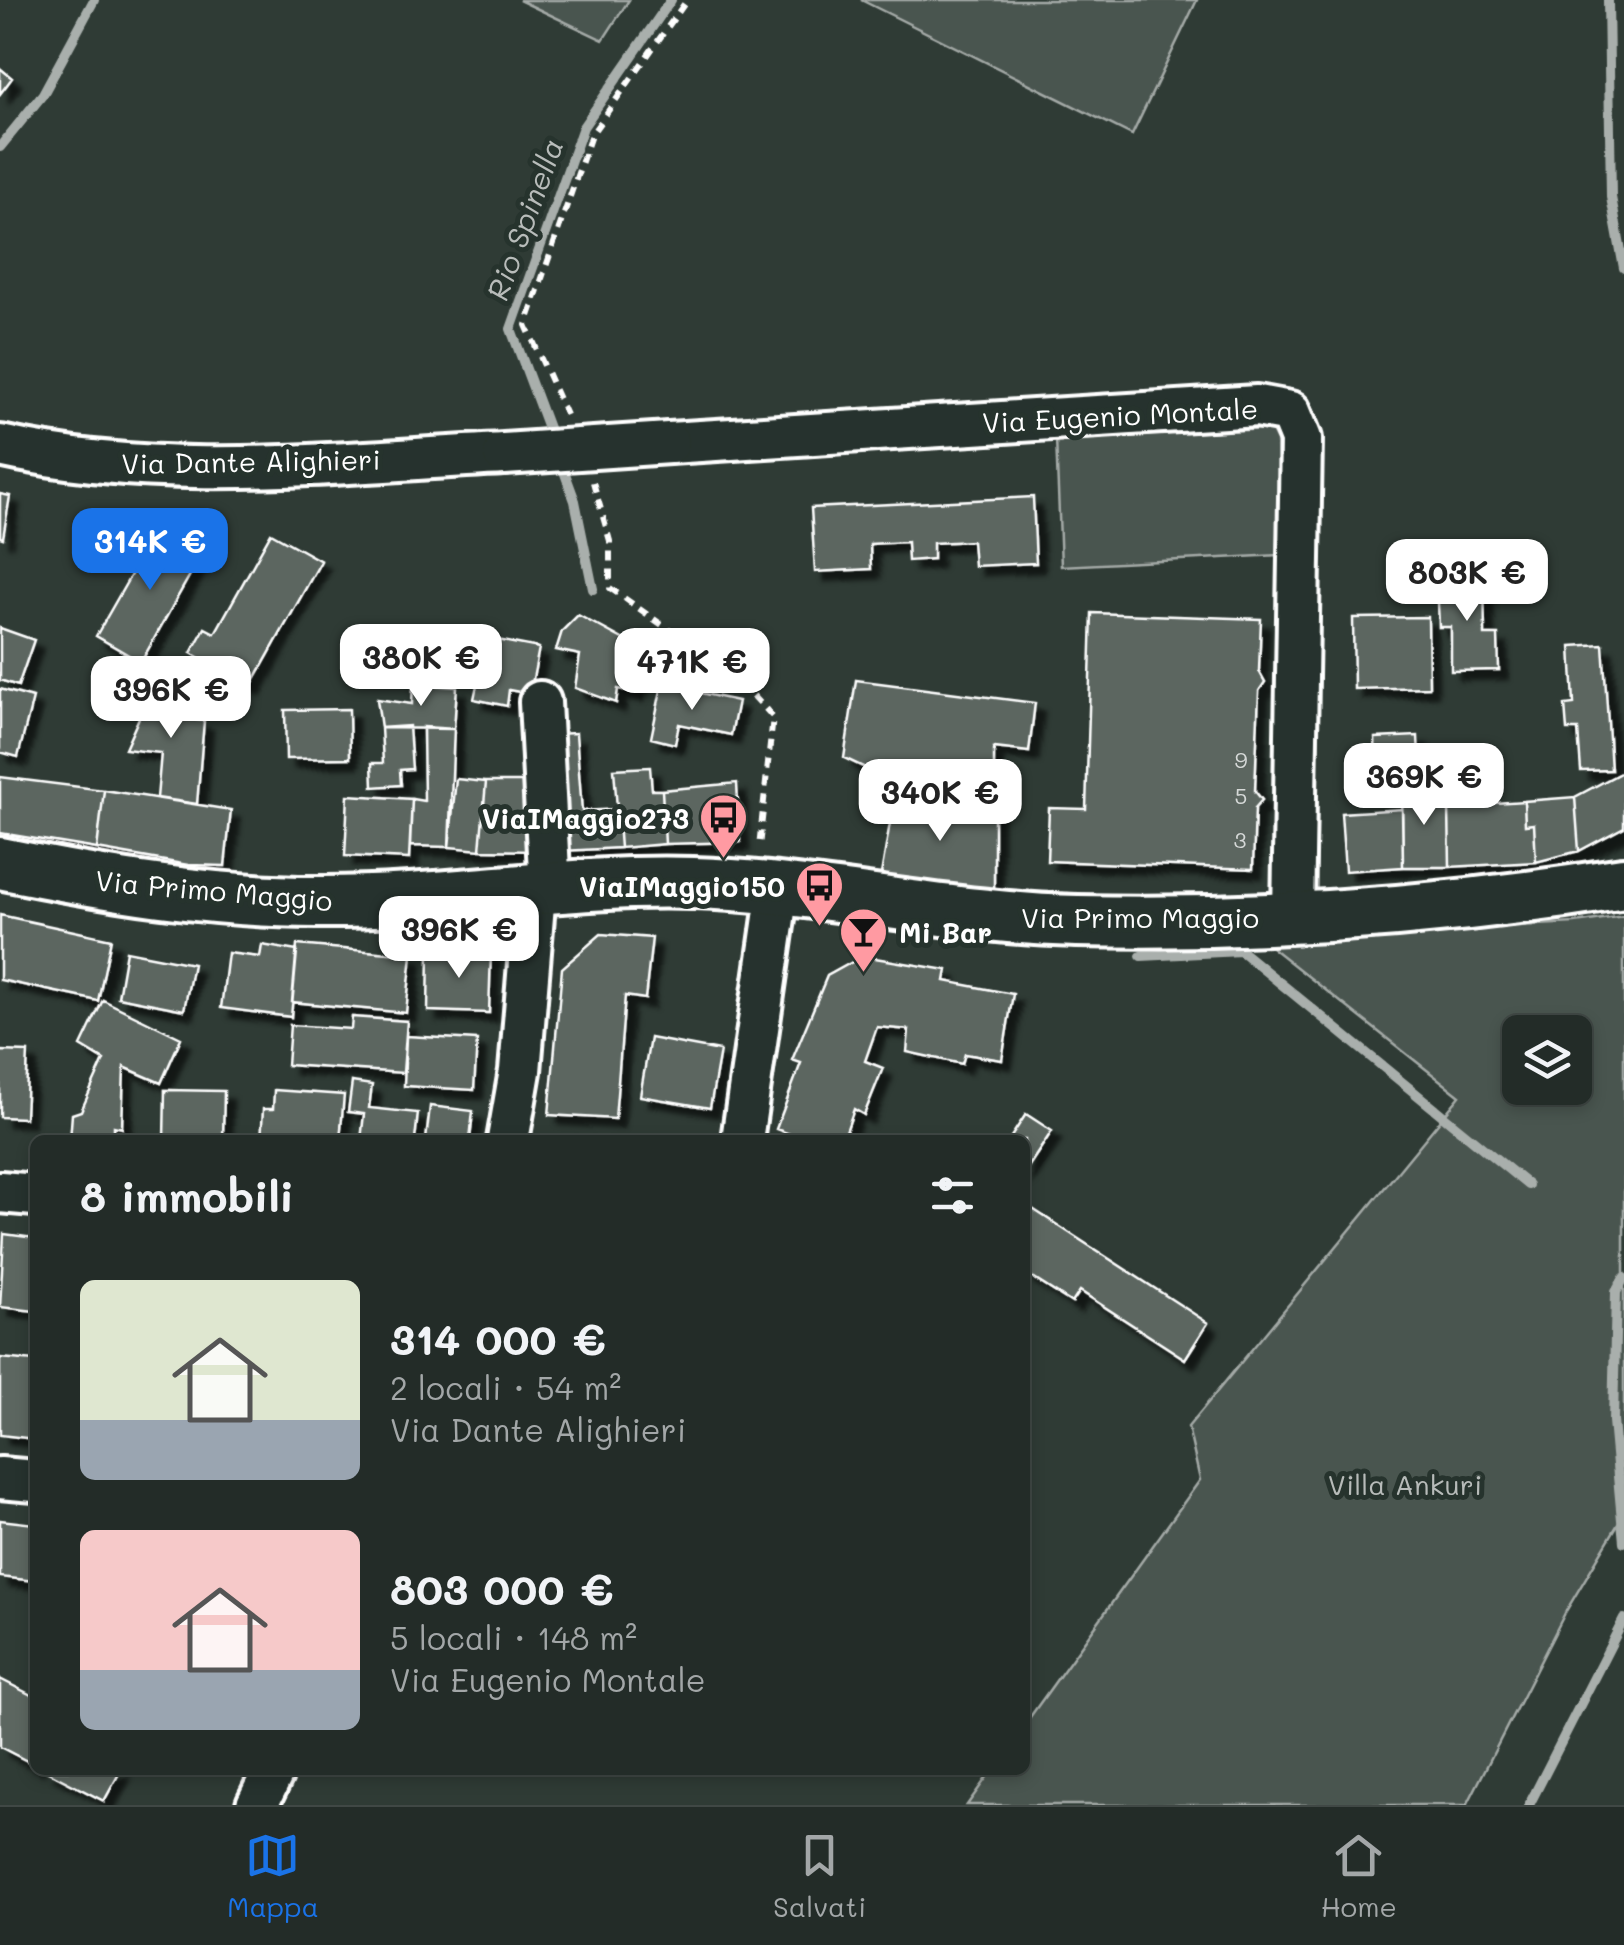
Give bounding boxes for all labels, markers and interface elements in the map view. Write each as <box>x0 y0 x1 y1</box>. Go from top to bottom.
water label: Rio Spinella <box>476 133 572 305</box>
street label: Via Eugenio Montale <box>981 390 1259 440</box>
street label: Via Dante Alighieri <box>121 441 381 481</box>
pin: 314K € <box>69 508 231 593</box>
text: 314K € <box>94 519 206 561</box>
pin: 803K € <box>1386 539 1548 624</box>
text: 803K € <box>1408 550 1526 592</box>
pin: 380K € <box>340 624 502 709</box>
pin: 471K € <box>611 628 773 713</box>
text: 380K € <box>362 635 480 677</box>
text: 471K € <box>637 639 747 681</box>
pin: 396K € <box>90 656 252 741</box>
text: 396K € <box>113 667 229 709</box>
pin: 369K € <box>1343 743 1505 828</box>
house number: 9 <box>1234 745 1248 774</box>
text: 369K € <box>1366 754 1482 796</box>
pin: 340K € <box>859 759 1021 844</box>
text: 340K € <box>881 770 999 812</box>
house number: 5 <box>1235 781 1247 810</box>
bus stop icon: ViaIMaggio273 <box>698 792 750 860</box>
place label: ViaIMaggio273 <box>482 800 689 836</box>
house number: 3 <box>1234 825 1247 854</box>
bus stop icon: ViaIMaggio150 <box>794 860 846 928</box>
street label: Via Primo Maggio <box>94 862 334 918</box>
place label: ViaIMaggio150 <box>579 868 785 904</box>
pin: 396K € <box>378 896 540 981</box>
street label: Via Primo Maggio <box>1021 899 1259 935</box>
bar icon: Mi Bar <box>838 906 890 974</box>
text: 396K € <box>401 907 517 949</box>
place label: Mi Bar <box>899 914 992 950</box>
map controls <box>1502 1015 1592 1105</box>
button: layers <box>1502 1015 1592 1105</box>
text: 8 immobili <box>80 1168 294 1223</box>
icon: filters <box>925 1168 980 1223</box>
text: 314 000 € <box>390 1311 606 1366</box>
icon: home <box>160 1320 280 1440</box>
text: 2 locali · 54 m² <box>390 1366 621 1408</box>
text: Via Dante Alighieri <box>390 1408 686 1450</box>
park label: Villa Ankuri <box>1328 1466 1482 1502</box>
text: 803 000 € <box>390 1561 614 1616</box>
icon: home <box>160 1570 280 1690</box>
text: 5 locali · 148 m² <box>390 1616 637 1658</box>
text: Via Eugenio Montale <box>390 1658 706 1700</box>
tab: Mappa <box>227 1828 319 1924</box>
tab: Salvati <box>773 1828 866 1924</box>
tab: Home <box>1321 1828 1397 1924</box>

